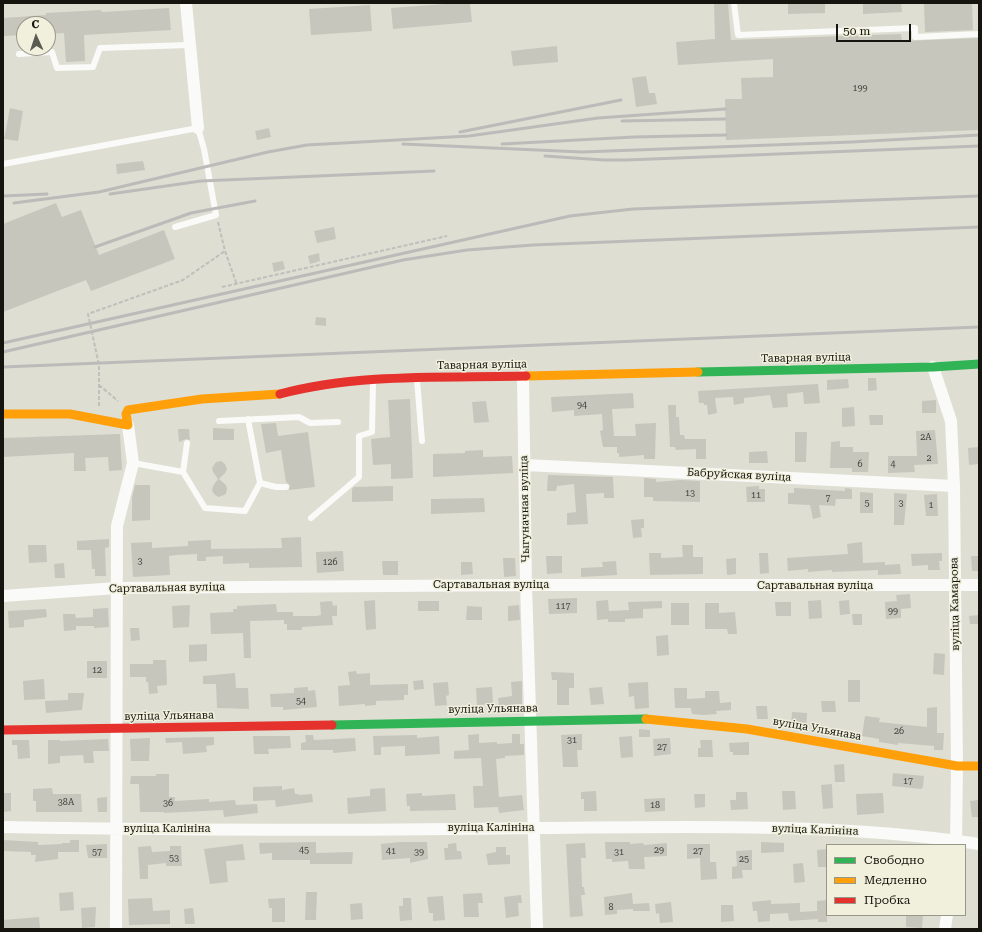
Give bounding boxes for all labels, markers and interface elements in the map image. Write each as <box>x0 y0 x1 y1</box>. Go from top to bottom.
north arrow <box>16 16 56 56</box>
scale bar <box>838 16 913 42</box>
text: С <box>31 18 40 31</box>
text: 50 m <box>843 24 870 38</box>
house number: 199 <box>852 83 868 93</box>
street label: Таварная вуліца <box>761 351 851 365</box>
street label: Таварная вуліца <box>437 358 527 372</box>
house number: 94 <box>577 400 587 410</box>
house number: 2А <box>920 432 932 442</box>
house number: 2 <box>926 453 932 463</box>
street label: Чыгуначная вуліца <box>517 455 533 563</box>
house number: 6 <box>857 459 863 469</box>
house number: 4 <box>890 459 896 469</box>
street label: Бабруйская вуліца <box>687 466 791 484</box>
house number: 13 <box>685 488 695 498</box>
house number: 11 <box>751 490 761 500</box>
house number: 7 <box>825 493 831 503</box>
house number: 5 <box>864 498 870 508</box>
house number: 3 <box>898 498 904 508</box>
house number: 1 <box>928 500 934 510</box>
house number: 3 <box>137 556 143 566</box>
house number: 126 <box>322 557 338 567</box>
street label: вуліца Камарова <box>948 557 962 651</box>
street label: Сартавальная вуліца <box>433 578 549 592</box>
street label: Сартавальная вуліца <box>757 579 873 593</box>
street label: Сартавальная вуліца <box>109 580 225 596</box>
house number: 117 <box>555 601 571 611</box>
house number: 99 <box>888 606 898 616</box>
house number: 12 <box>92 665 102 675</box>
house number: 54 <box>296 696 306 706</box>
street label: вуліца Ульянава <box>448 702 538 716</box>
street label: вуліца Ульянава <box>124 709 214 723</box>
street label: вуліца Ульянава <box>772 715 862 743</box>
house number: 26 <box>894 726 904 736</box>
house number: 31 <box>567 735 577 745</box>
house number: 27 <box>657 742 667 752</box>
house number: 17 <box>903 776 913 786</box>
house number: 38А <box>58 797 74 807</box>
house number: 36 <box>163 798 173 808</box>
house number: 18 <box>650 800 660 810</box>
street label: вуліца Калініна <box>448 821 534 835</box>
street label: вуліца Калініна <box>124 822 210 836</box>
street label: вуліца Калініна <box>771 822 859 838</box>
legend <box>826 844 966 916</box>
house number: 45 <box>299 845 309 855</box>
house number: 29 <box>654 845 664 855</box>
house number: 41 <box>386 846 396 856</box>
house number: 27 <box>693 846 703 856</box>
house number: 57 <box>92 847 102 857</box>
house number: 39 <box>414 847 424 857</box>
house number: 31 <box>614 847 624 857</box>
house number: 53 <box>169 853 179 863</box>
text: Свободно <box>864 853 924 867</box>
house number: 25 <box>739 854 749 864</box>
text: Медленно <box>864 873 927 887</box>
text: Пробка <box>864 893 910 907</box>
house number: 8 <box>608 902 614 912</box>

